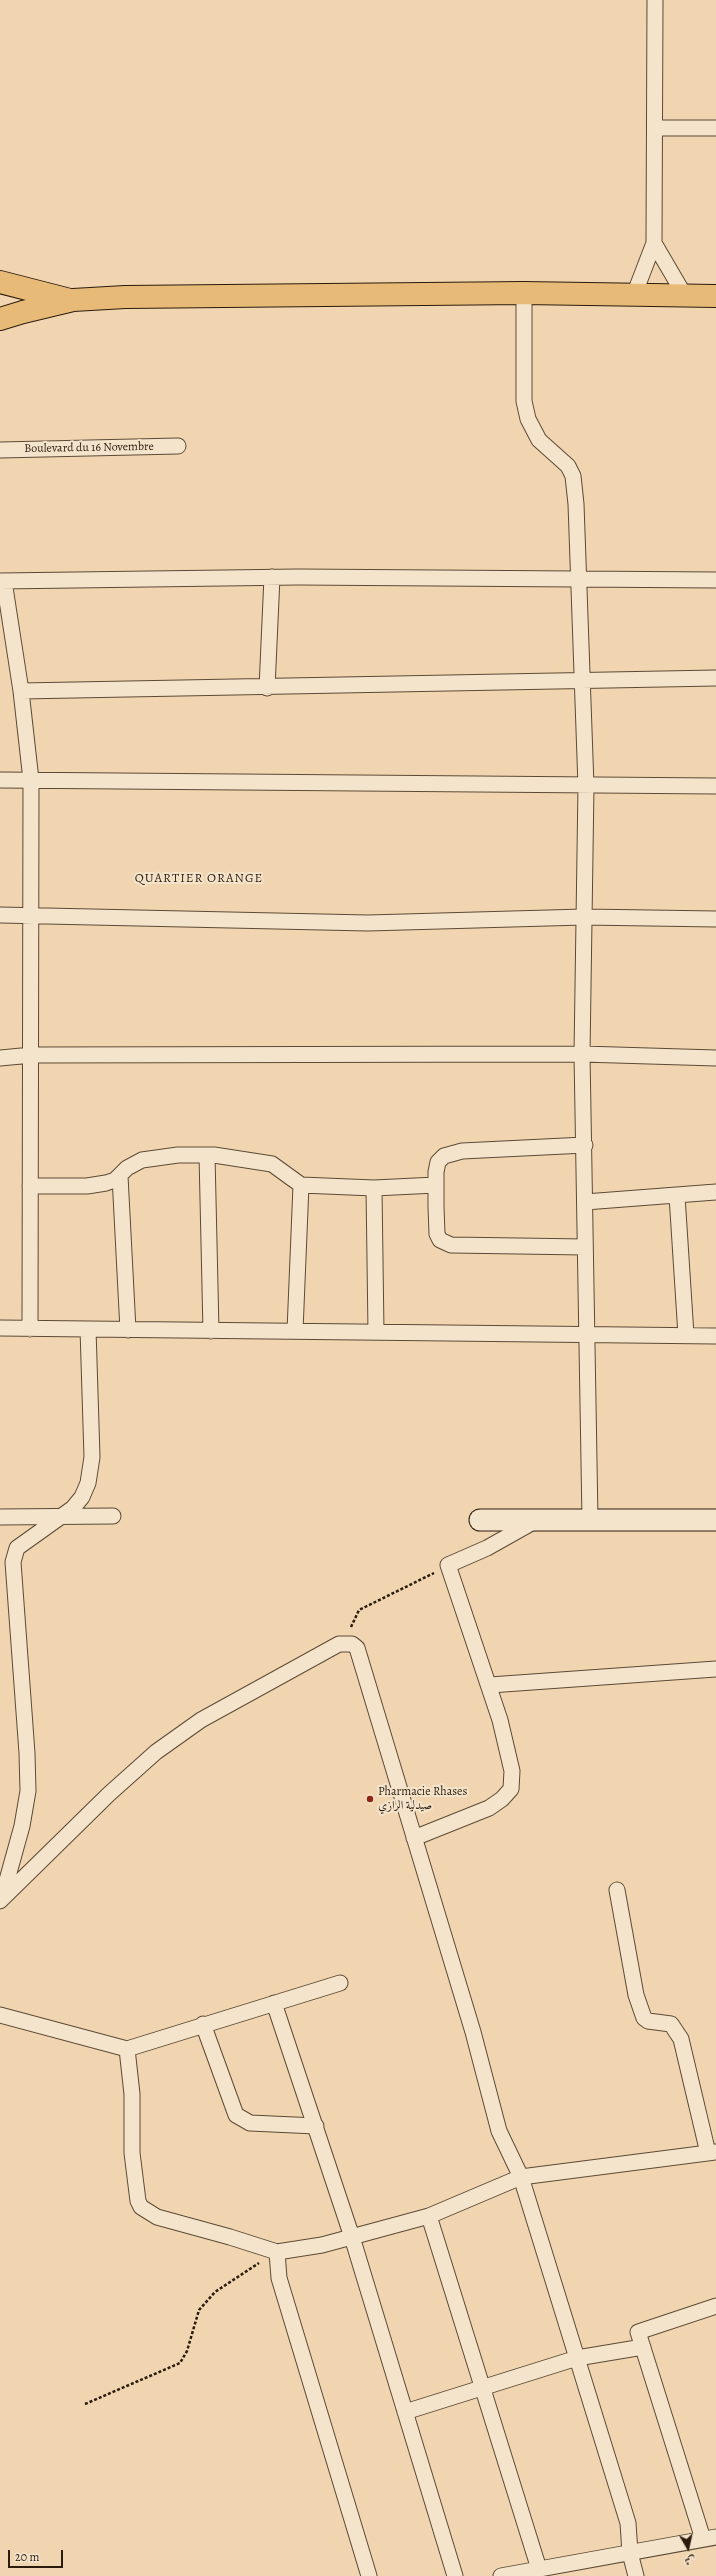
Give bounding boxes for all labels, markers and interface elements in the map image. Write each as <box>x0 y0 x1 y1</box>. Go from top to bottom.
street label: Boulevard du 16 Novembre <box>24 440 154 456</box>
district label: QUARTIER ORANGE <box>135 871 263 887</box>
place label: Pharmacie Rhases صيدلية الرازي <box>378 1785 467 1813</box>
marker: Pharmacie Rhases صيدلية الرازي <box>365 1794 375 1804</box>
north arrow <box>668 2528 708 2568</box>
scale bar <box>10 2542 65 2568</box>
text: 20 m <box>15 2549 39 2565</box>
text: ش <box>683 2552 697 2569</box>

